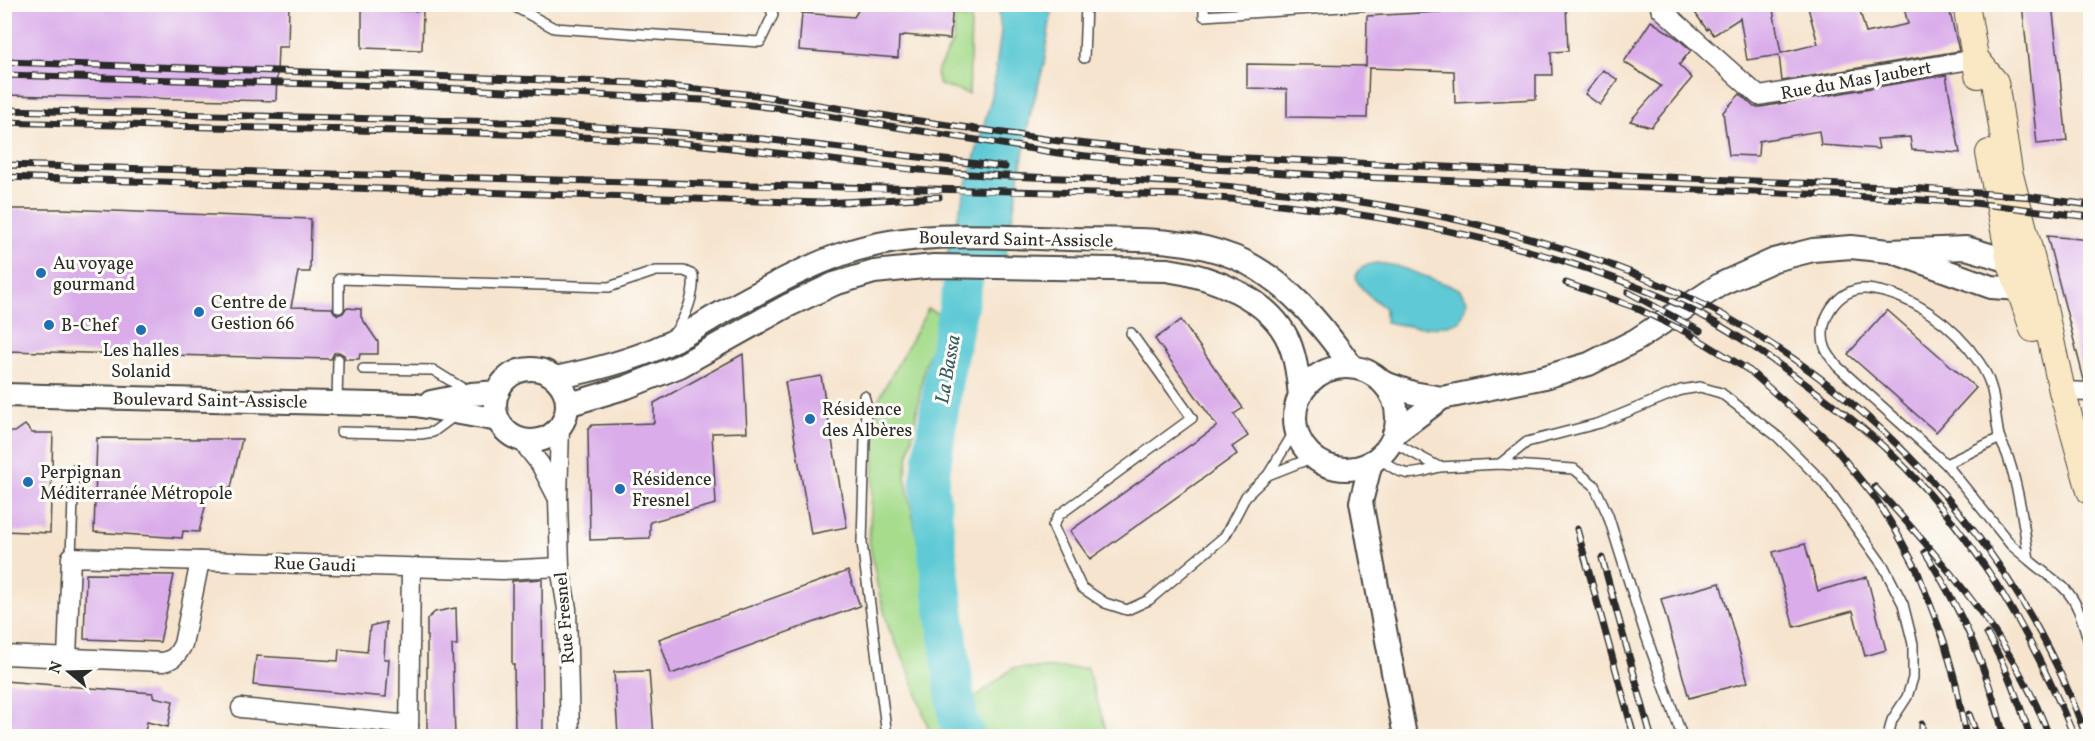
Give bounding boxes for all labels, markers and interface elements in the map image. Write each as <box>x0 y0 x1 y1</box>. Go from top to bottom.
street label: Rue du Mas Jaubert <box>1779 56 1934 107</box>
street label: Boulevard Saint-Assiscle <box>918 226 1113 255</box>
place label: Au voyage gourmand <box>53 252 135 298</box>
marker: Au voyage gourmand <box>34 266 48 280</box>
place label: Centre de Gestion 66 <box>211 291 294 337</box>
marker: Centre de Gestion 66 <box>192 305 206 319</box>
place label: B-Chef <box>61 314 119 339</box>
marker: B-Chef <box>42 318 56 332</box>
marker: Les halles Solanid <box>134 323 148 337</box>
water label: La Bassa <box>929 333 969 406</box>
place label: Les halles Solanid <box>103 339 179 385</box>
street label: Boulevard Saint-Assiscle <box>112 387 307 416</box>
place label: Résidence des Albères <box>822 398 912 444</box>
marker: Résidence des Albères <box>803 412 817 426</box>
place label: Perpignan Méditerranée Métropole <box>40 461 233 507</box>
place label: Résidence Fresnel <box>632 468 712 514</box>
marker: Perpignan Méditerranée Métropole <box>21 475 35 489</box>
marker: Résidence Fresnel <box>613 482 627 496</box>
street label: Rue Gaudi <box>273 552 357 579</box>
street label: Rue Fresnel <box>549 571 582 665</box>
north arrow <box>39 642 99 702</box>
text: N <box>44 658 69 677</box>

